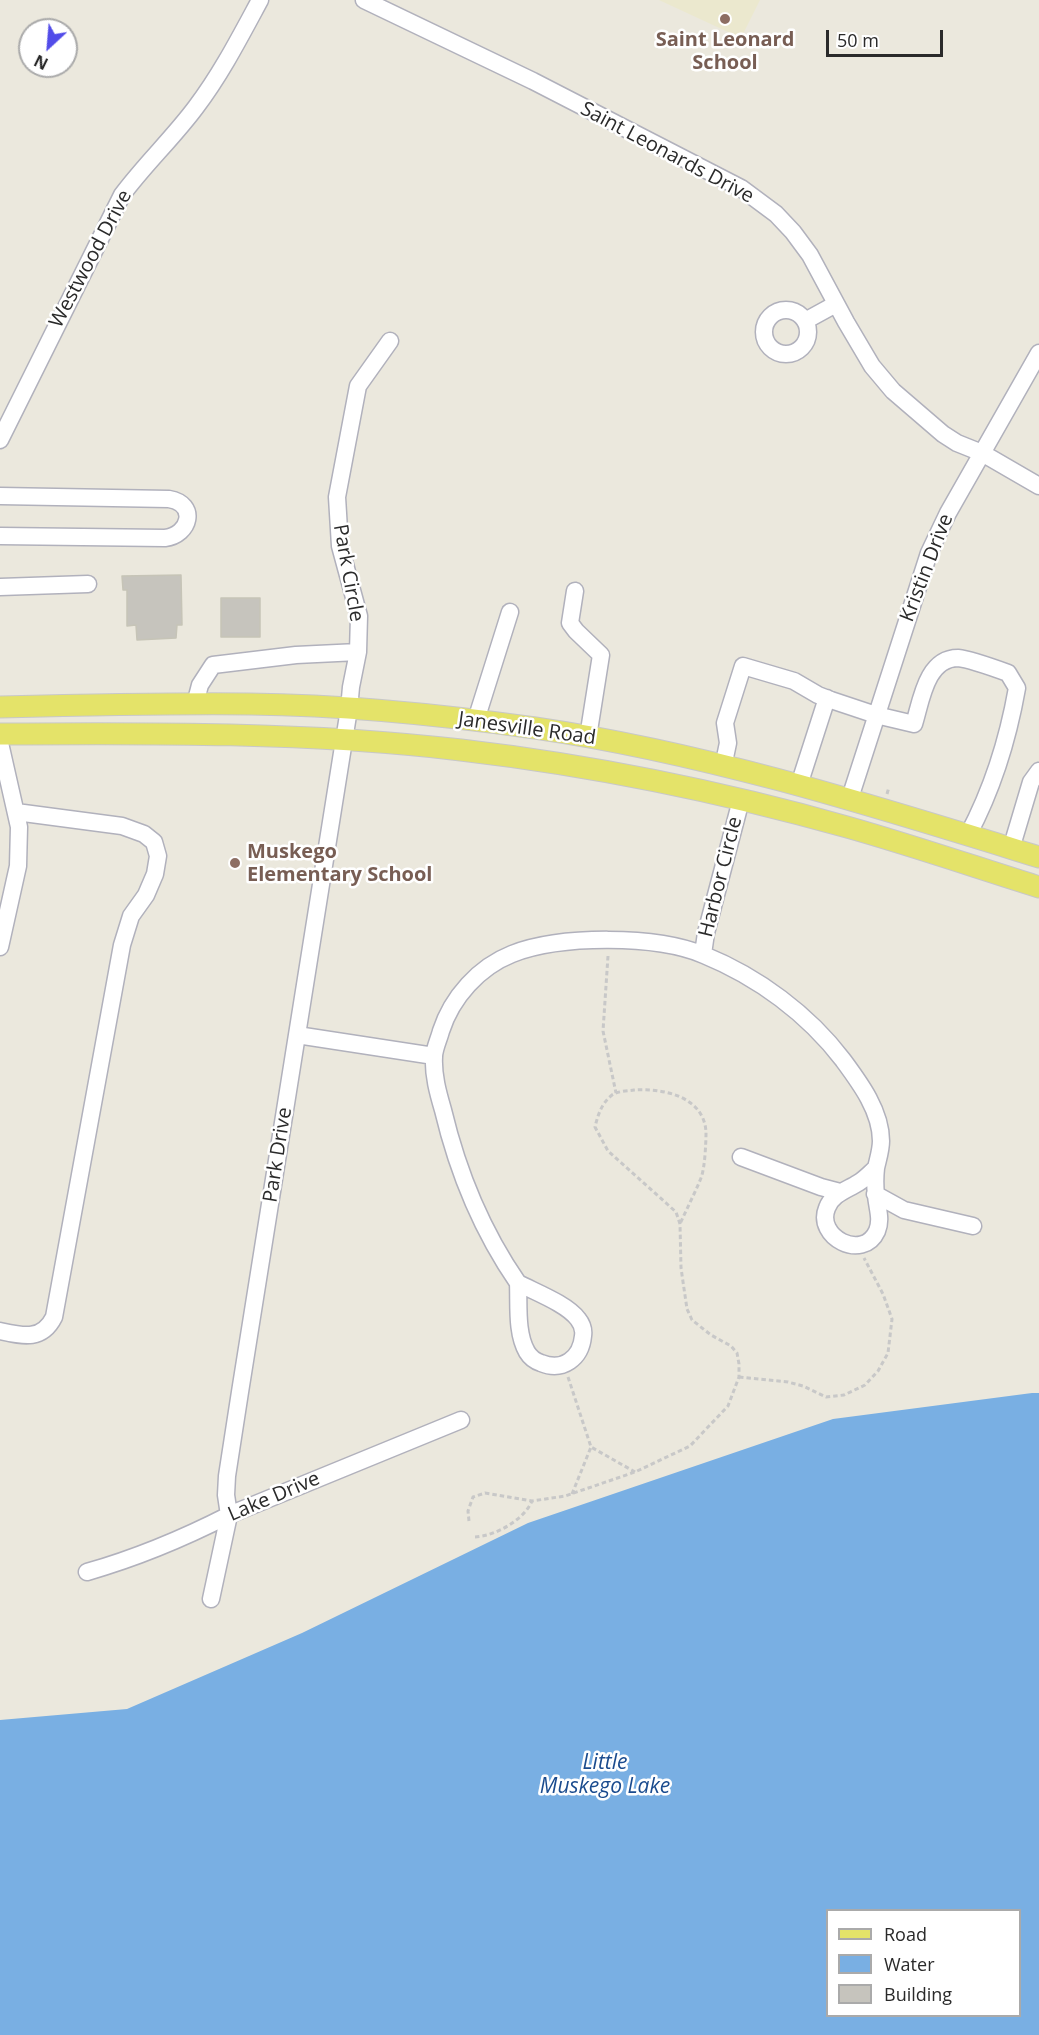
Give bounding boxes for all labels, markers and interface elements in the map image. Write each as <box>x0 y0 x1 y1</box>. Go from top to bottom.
marker: Saint Leonard School <box>718 12 732 26</box>
north arrow <box>18 18 78 78</box>
scale bar <box>829 18 946 56</box>
place label: Saint Leonard School <box>656 28 794 75</box>
text: 50 m <box>837 28 879 52</box>
text: N <box>30 50 52 75</box>
street label: Saint Leonards Drive <box>576 97 758 209</box>
street label: Westwood Drive <box>45 186 137 332</box>
street label: Kristin Drive <box>895 511 959 625</box>
street label: Park Circle <box>328 522 368 624</box>
street label: Janesville Road <box>457 707 597 751</box>
street label: Harbor Circle <box>694 814 748 940</box>
place label: Muskego Elementary School <box>247 840 432 887</box>
marker: Muskego Elementary School <box>228 856 242 870</box>
street label: Park Drive <box>259 1106 297 1204</box>
street label: Lake Drive <box>224 1467 324 1527</box>
water label: Little Muskego Lake <box>540 1750 670 1800</box>
legend <box>826 1909 1021 2017</box>
text: Road <box>884 1922 927 1946</box>
text: Water <box>884 1952 935 1976</box>
text: Building <box>884 1982 952 2006</box>

